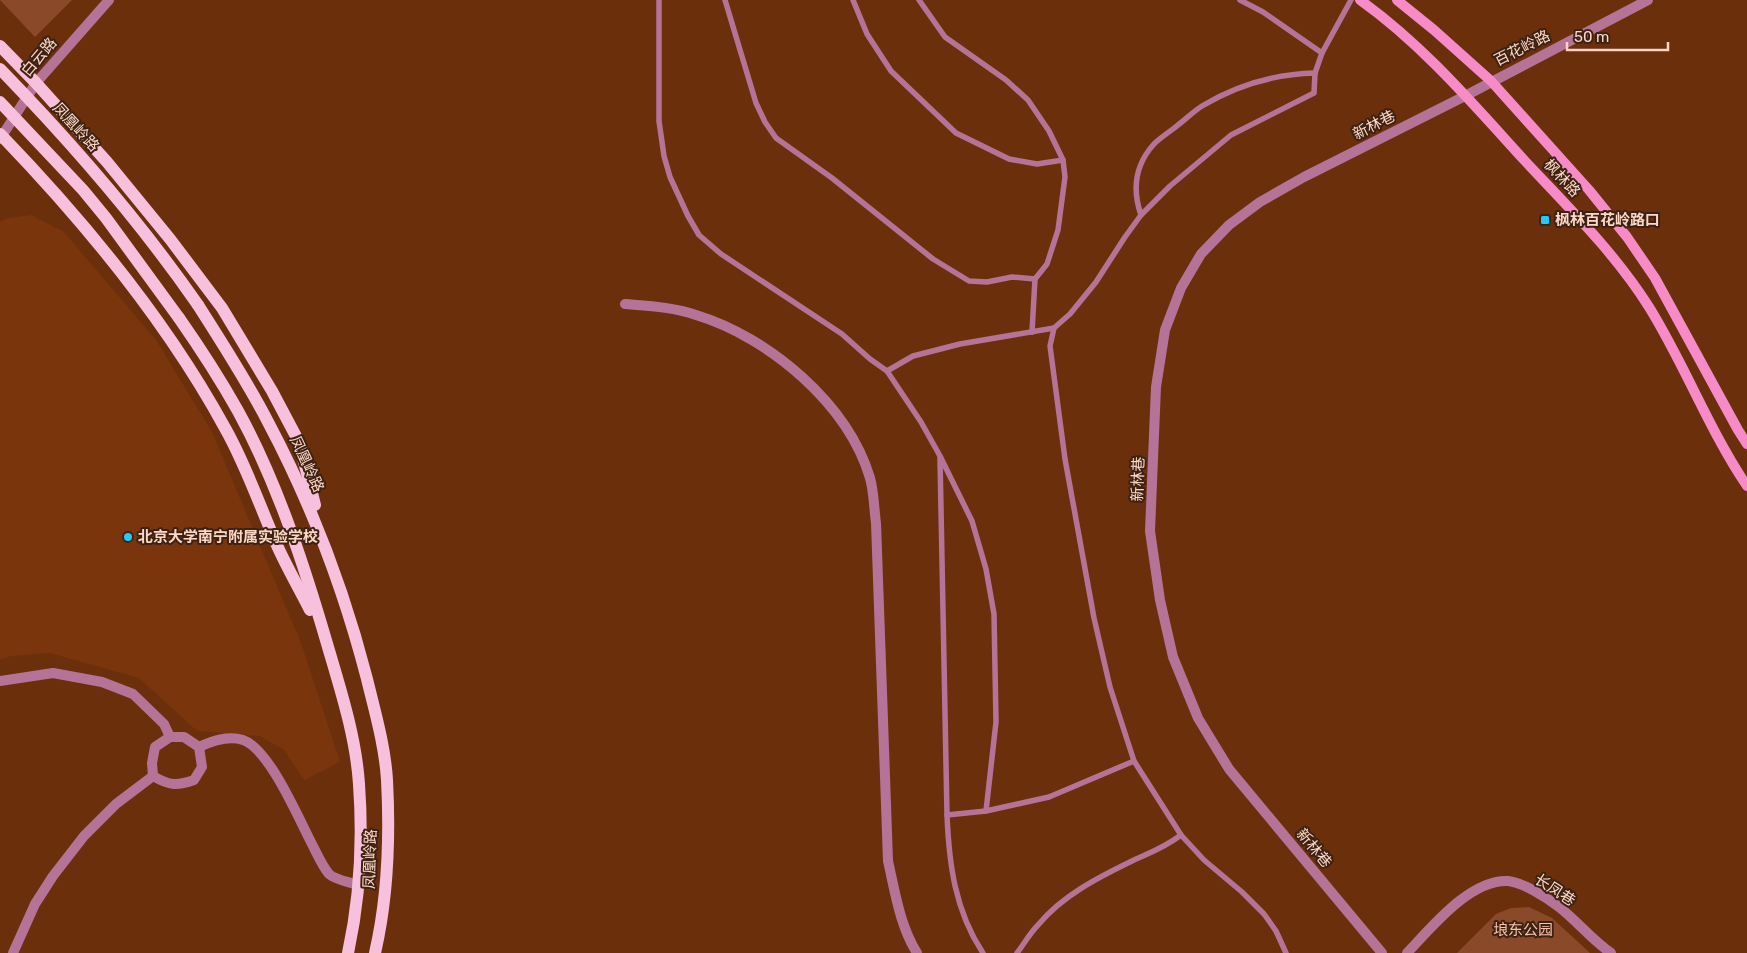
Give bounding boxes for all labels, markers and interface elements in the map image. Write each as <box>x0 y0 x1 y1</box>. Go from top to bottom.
scale bar <box>1567 20 1668 52</box>
street label: 百花岭路 <box>1491 26 1553 70</box>
text: 50 m <box>1574 28 1609 46</box>
street label: 白云路 <box>18 34 60 80</box>
street label: 凤凰岭路 <box>49 99 103 155</box>
street label: 新林巷 <box>1350 107 1398 143</box>
street label: 枫林路 <box>1540 155 1584 201</box>
place label: 枫林百花岭路口 <box>1555 211 1660 229</box>
marker: 枫林百花岭路口 <box>1539 214 1551 226</box>
street label: 凤凰岭路 <box>286 433 328 495</box>
street label: 新林巷 <box>1128 456 1148 502</box>
place label: 北京大学南宁附属实验学校 <box>138 528 318 546</box>
marker: 北京大学南宁附属实验学校 <box>122 531 134 543</box>
street label: 新林巷 <box>1293 825 1335 871</box>
street label: 凤凰岭路 <box>360 829 380 889</box>
street label: 长凤巷 <box>1531 870 1579 910</box>
park label: 埌东公园 <box>1493 921 1553 939</box>

